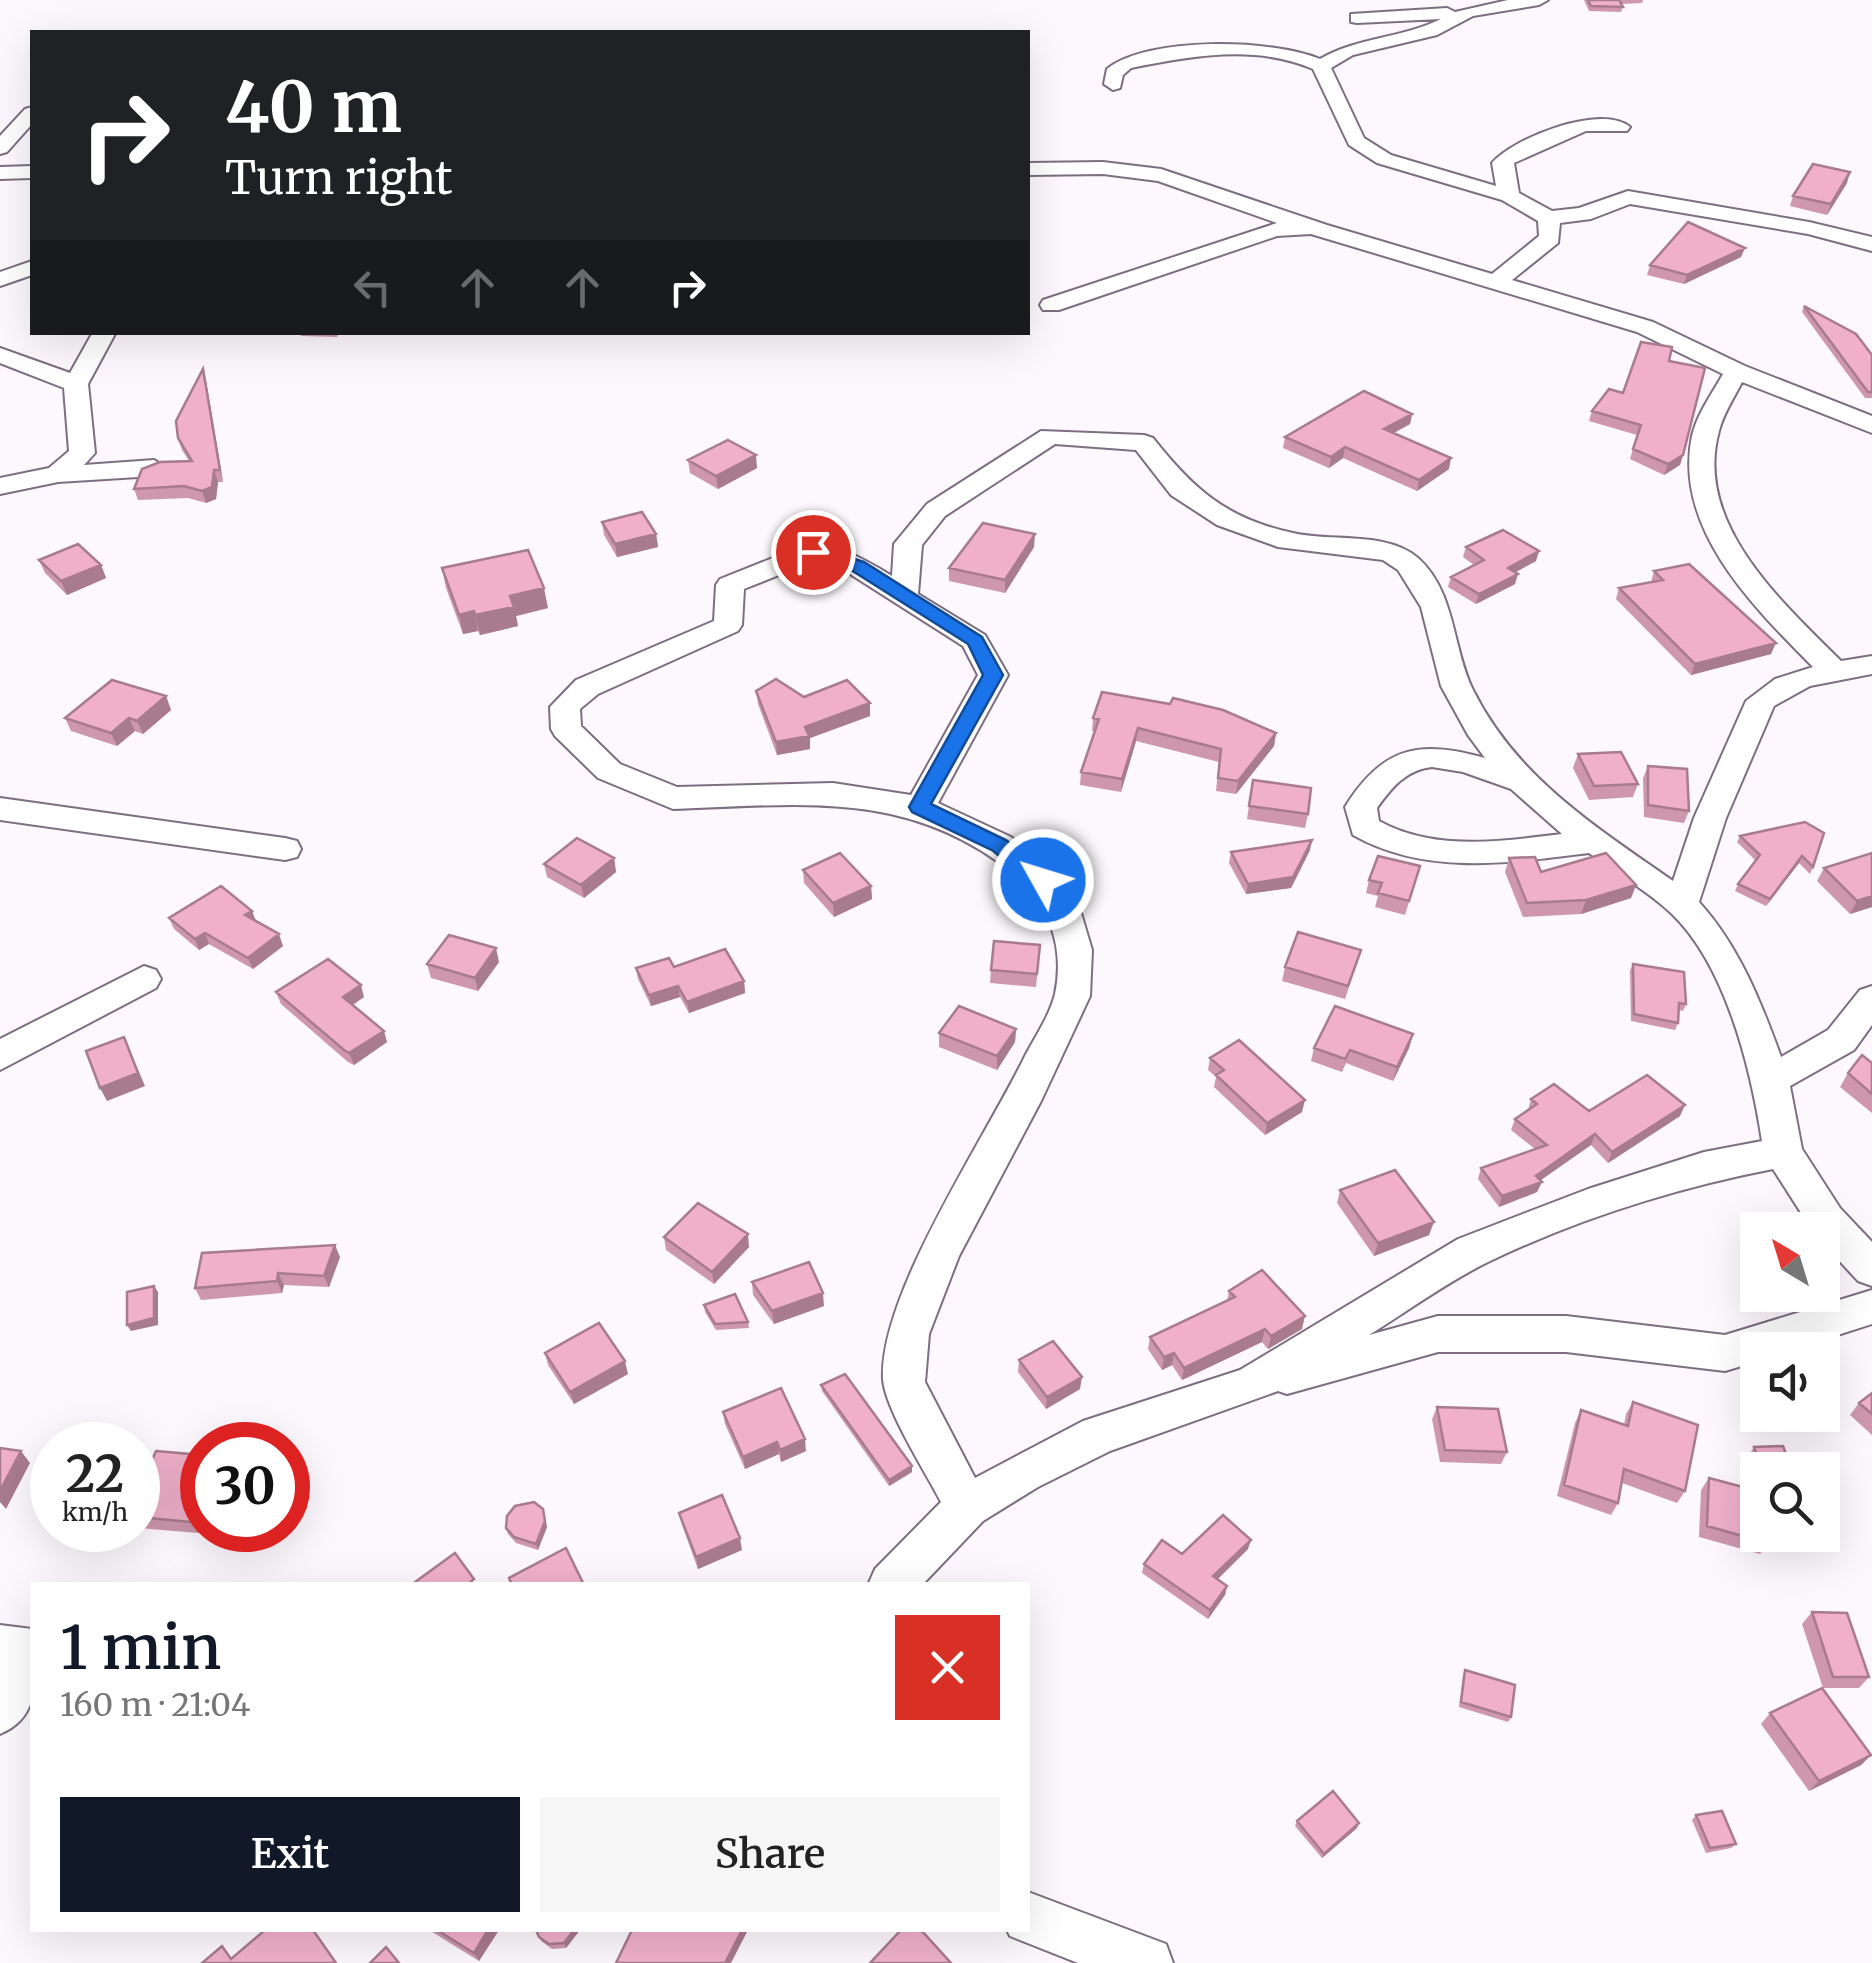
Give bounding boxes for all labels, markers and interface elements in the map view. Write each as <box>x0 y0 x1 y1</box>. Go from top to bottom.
text: 40 m <box>225 63 402 151</box>
icon: right <box>60 70 190 200</box>
text: Turn right <box>225 150 453 206</box>
icon: left <box>345 260 400 315</box>
icon: ahead <box>450 260 505 315</box>
icon: ahead <box>555 260 610 315</box>
icon: right <box>660 260 715 315</box>
pin <box>771 510 856 595</box>
icon: arrive <box>786 525 841 580</box>
position arrow <box>991 828 1095 932</box>
north arrow <box>1740 1212 1840 1312</box>
map controls <box>1740 1212 1840 1552</box>
button: sound <box>1740 1332 1840 1432</box>
speed limit sign: 30 <box>180 1422 310 1552</box>
text: 22 <box>66 1443 124 1506</box>
button: search <box>1740 1452 1840 1552</box>
text: km/h <box>62 1496 128 1528</box>
text: 1 min <box>60 1610 221 1685</box>
button: close <box>895 1615 1000 1720</box>
text: 160 m · 21:04 <box>60 1685 250 1725</box>
button: Exit <box>60 1797 520 1912</box>
button: Share <box>540 1797 1000 1912</box>

